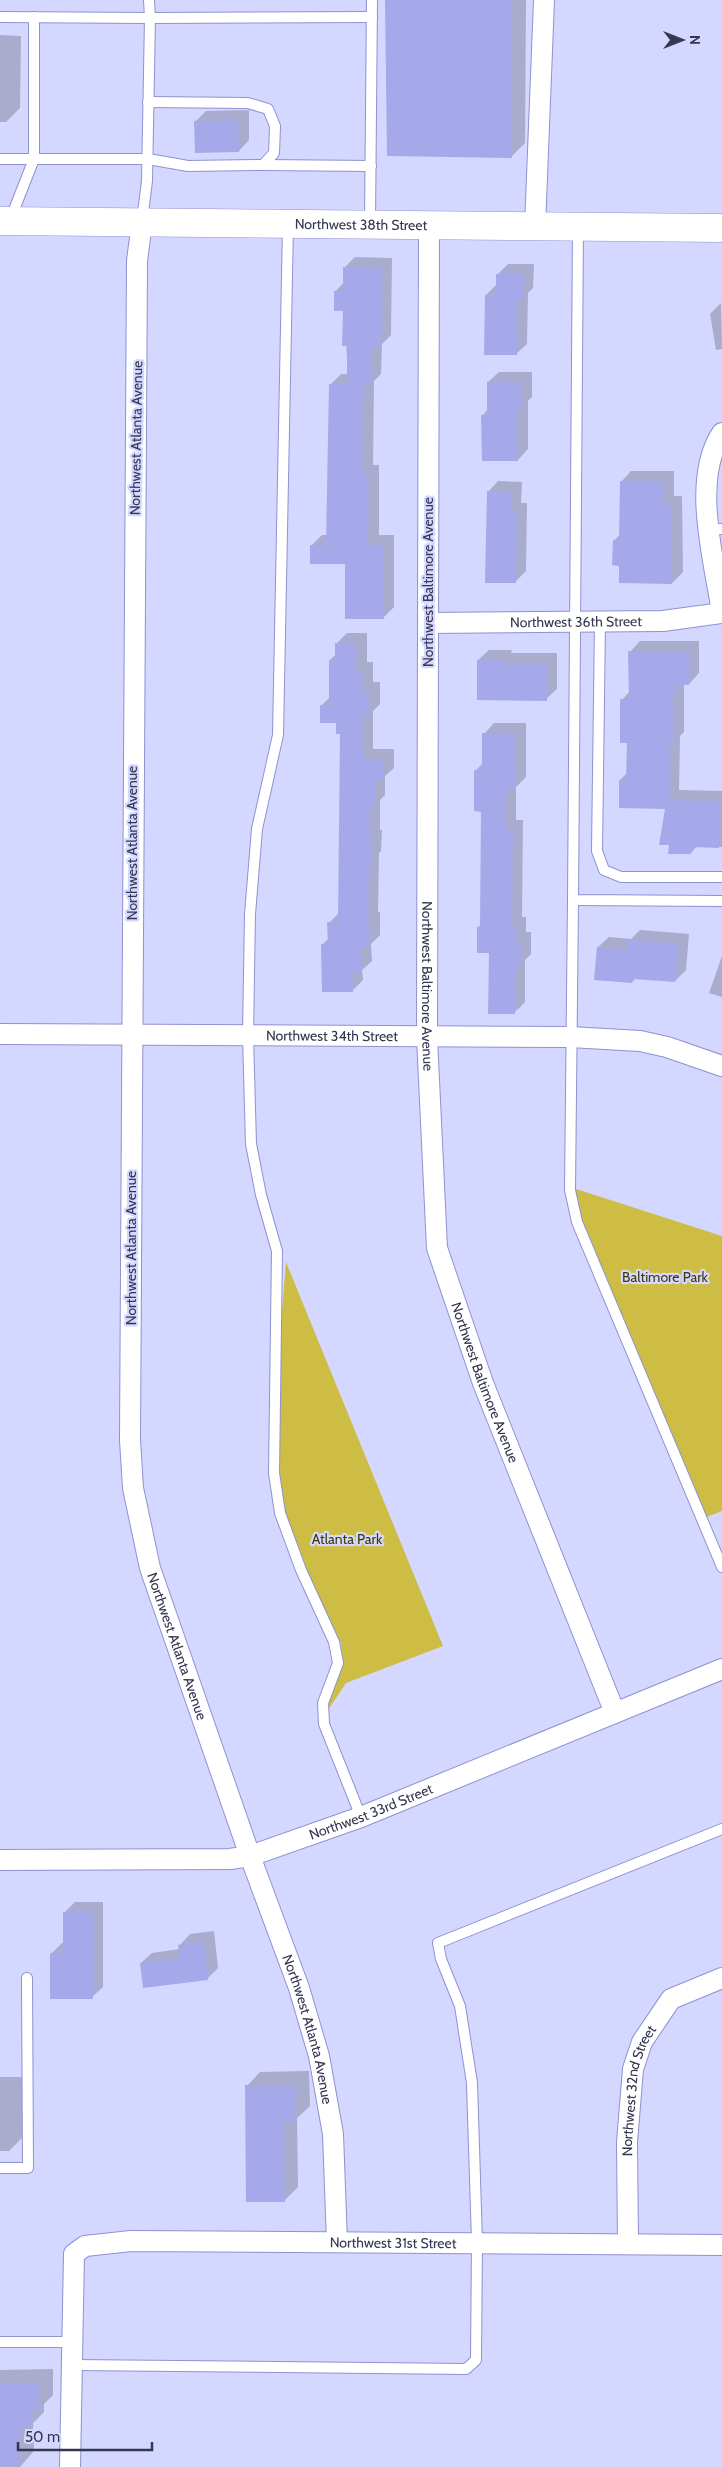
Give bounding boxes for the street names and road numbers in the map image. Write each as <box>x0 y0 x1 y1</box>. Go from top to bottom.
street label: Northwest 38th Street <box>295 215 428 234</box>
street label: Northwest Atlanta Avenue <box>126 361 146 515</box>
street label: Northwest Baltimore Avenue <box>419 497 437 667</box>
street label: Northwest 36th Street <box>510 612 642 631</box>
street label: Northwest Atlanta Avenue <box>123 766 141 920</box>
street label: Northwest Baltimore Avenue <box>418 901 438 1071</box>
street label: Northwest 34th Street <box>266 1026 398 1045</box>
street label: Northwest Atlanta Avenue <box>122 1171 140 1325</box>
street label: Northwest Baltimore Avenue <box>447 1300 523 1465</box>
street label: Northwest Atlanta Avenue <box>143 1570 211 1722</box>
street label: Northwest 33rd Street <box>307 1779 436 1844</box>
street label: Northwest Atlanta Avenue <box>278 1952 336 2105</box>
street label: Northwest 32nd Street <box>618 2021 660 2156</box>
street label: Northwest 31st Street <box>330 2233 457 2252</box>

